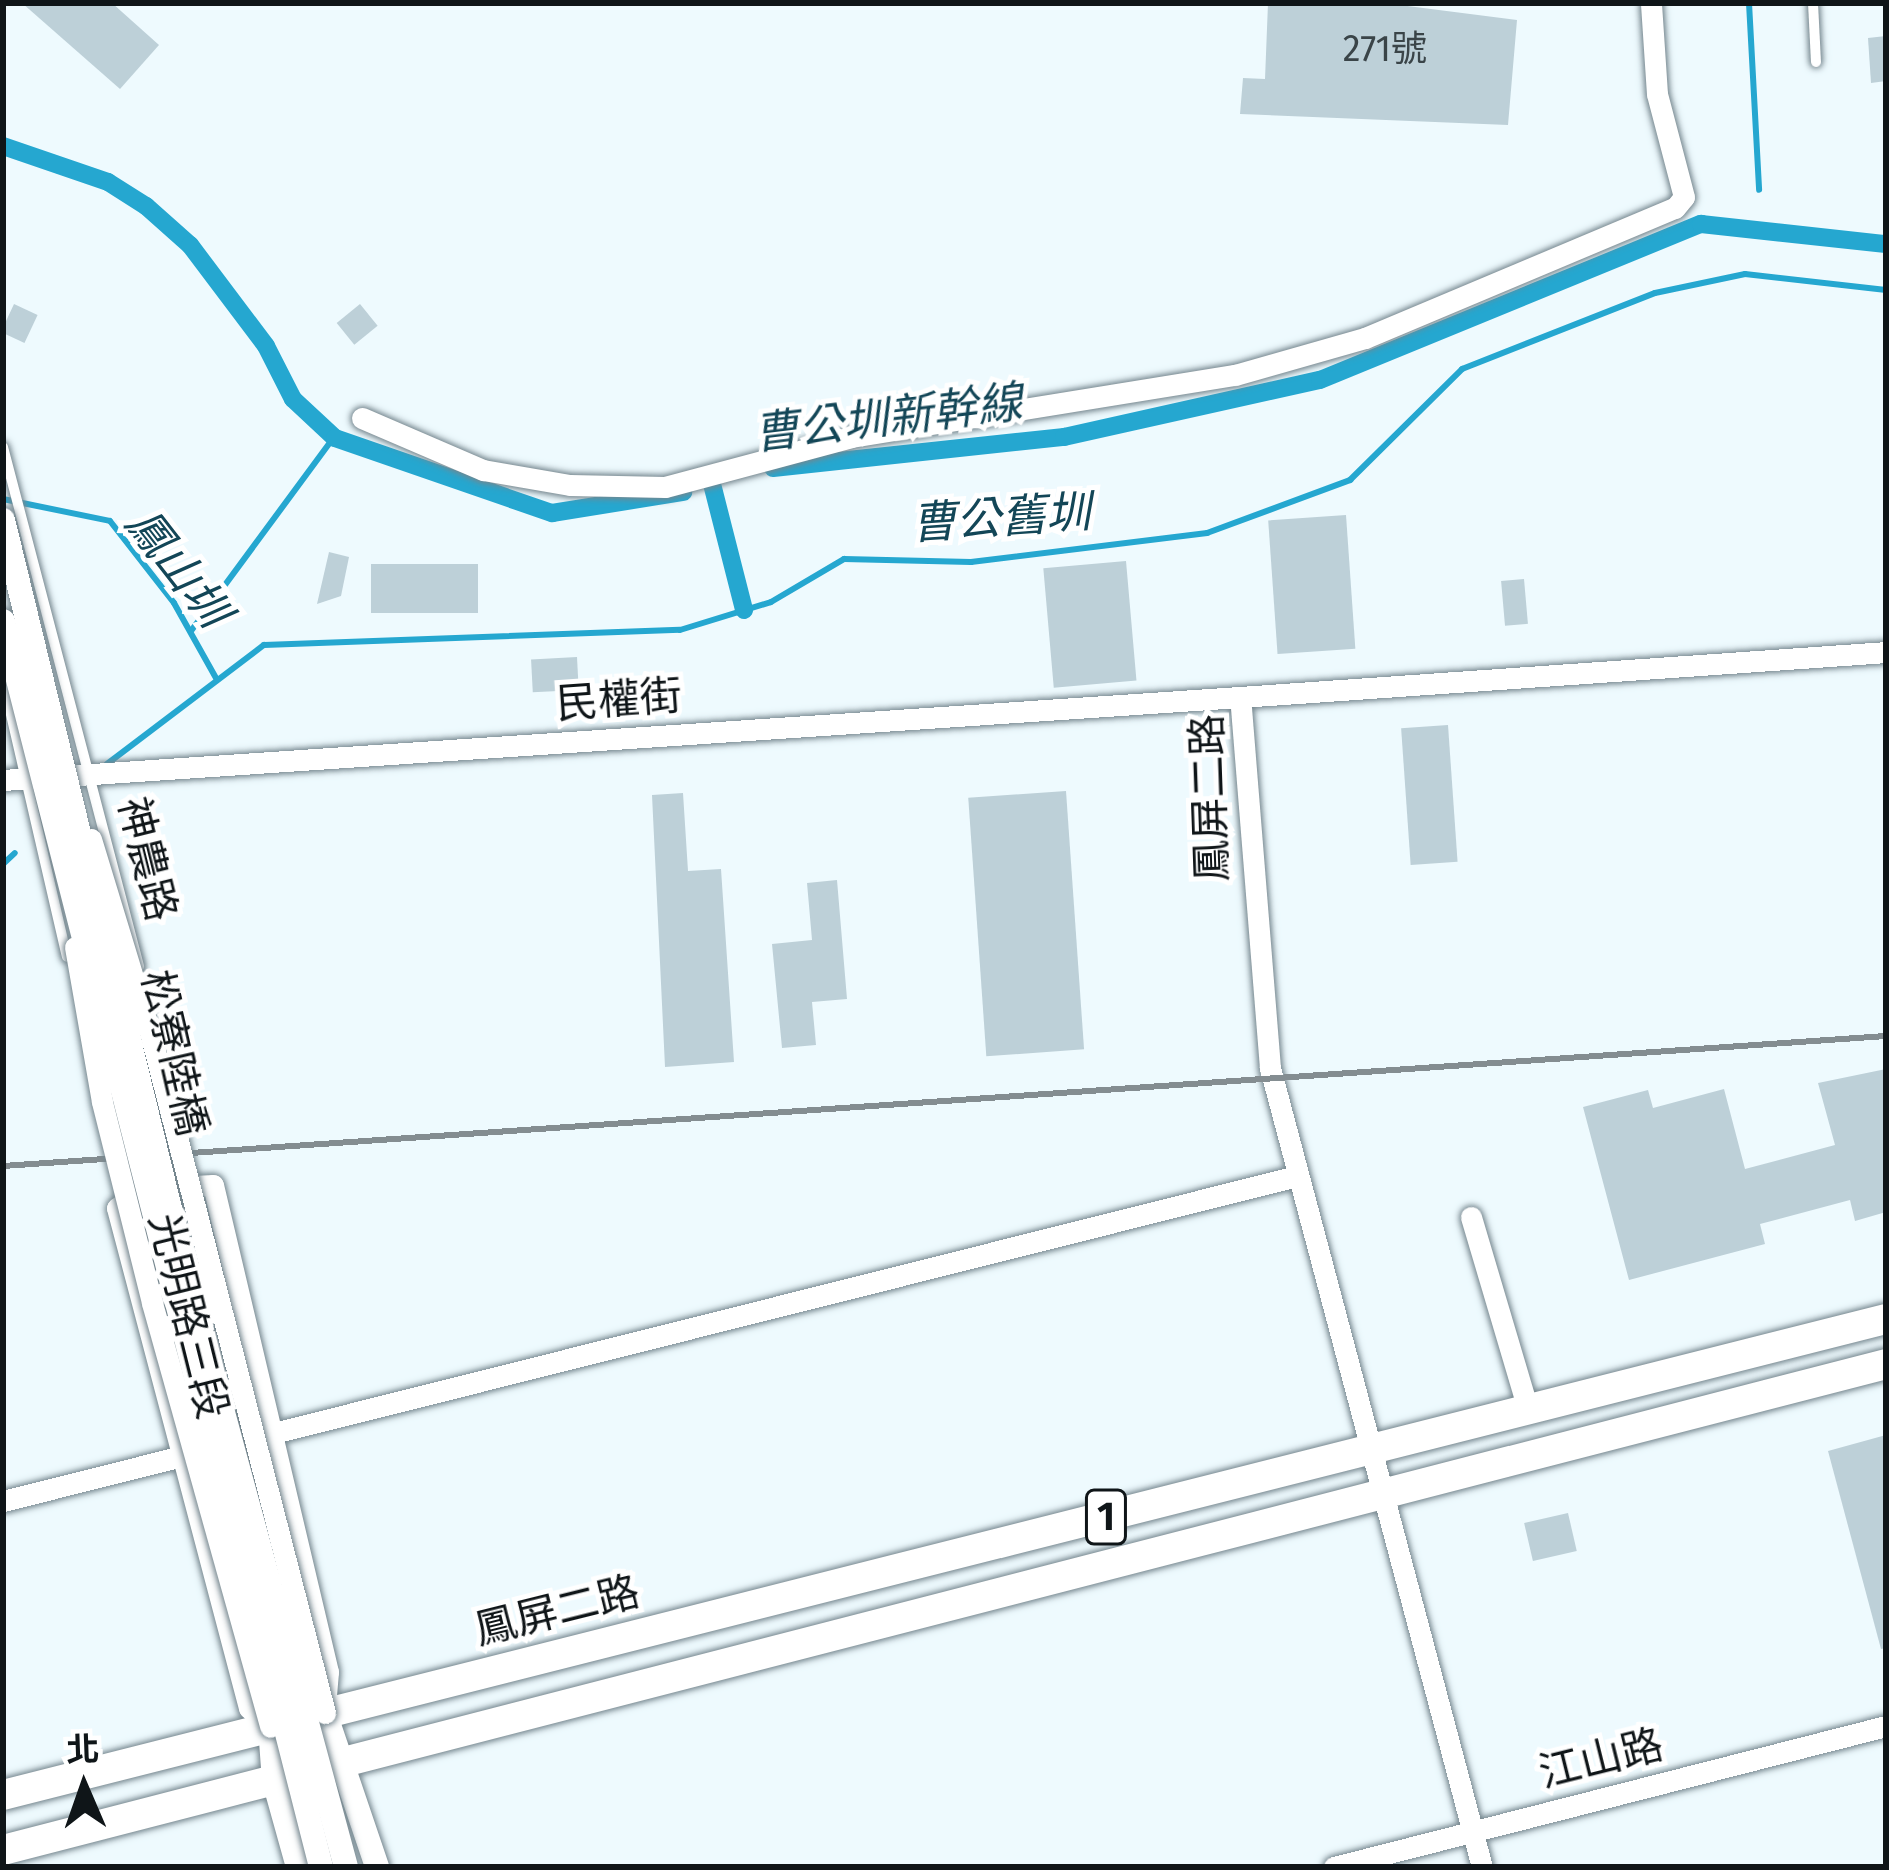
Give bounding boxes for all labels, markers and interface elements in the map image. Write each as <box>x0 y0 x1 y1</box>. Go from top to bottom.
house number: 271號 <box>1343 28 1427 72</box>
water label: 曹公圳新幹線 <box>751 376 1025 462</box>
water label: 曹公舊圳 <box>909 486 1093 552</box>
water label: 鳳山圳 <box>114 498 240 638</box>
street label: 民權街 <box>554 670 684 730</box>
street label: 鳳屏二路 <box>1182 713 1238 883</box>
street label: 神農路 <box>107 792 187 926</box>
street label: 松寮陸橋 <box>131 965 217 1141</box>
street label: 光明路三段 <box>138 1208 238 1424</box>
road number: 1 <box>1082 1484 1130 1550</box>
street label: 鳳屏二路 <box>469 1566 645 1656</box>
street label: 江山路 <box>1534 1719 1668 1799</box>
north arrow <box>24 1726 144 1846</box>
text: 北 <box>66 1729 100 1771</box>

